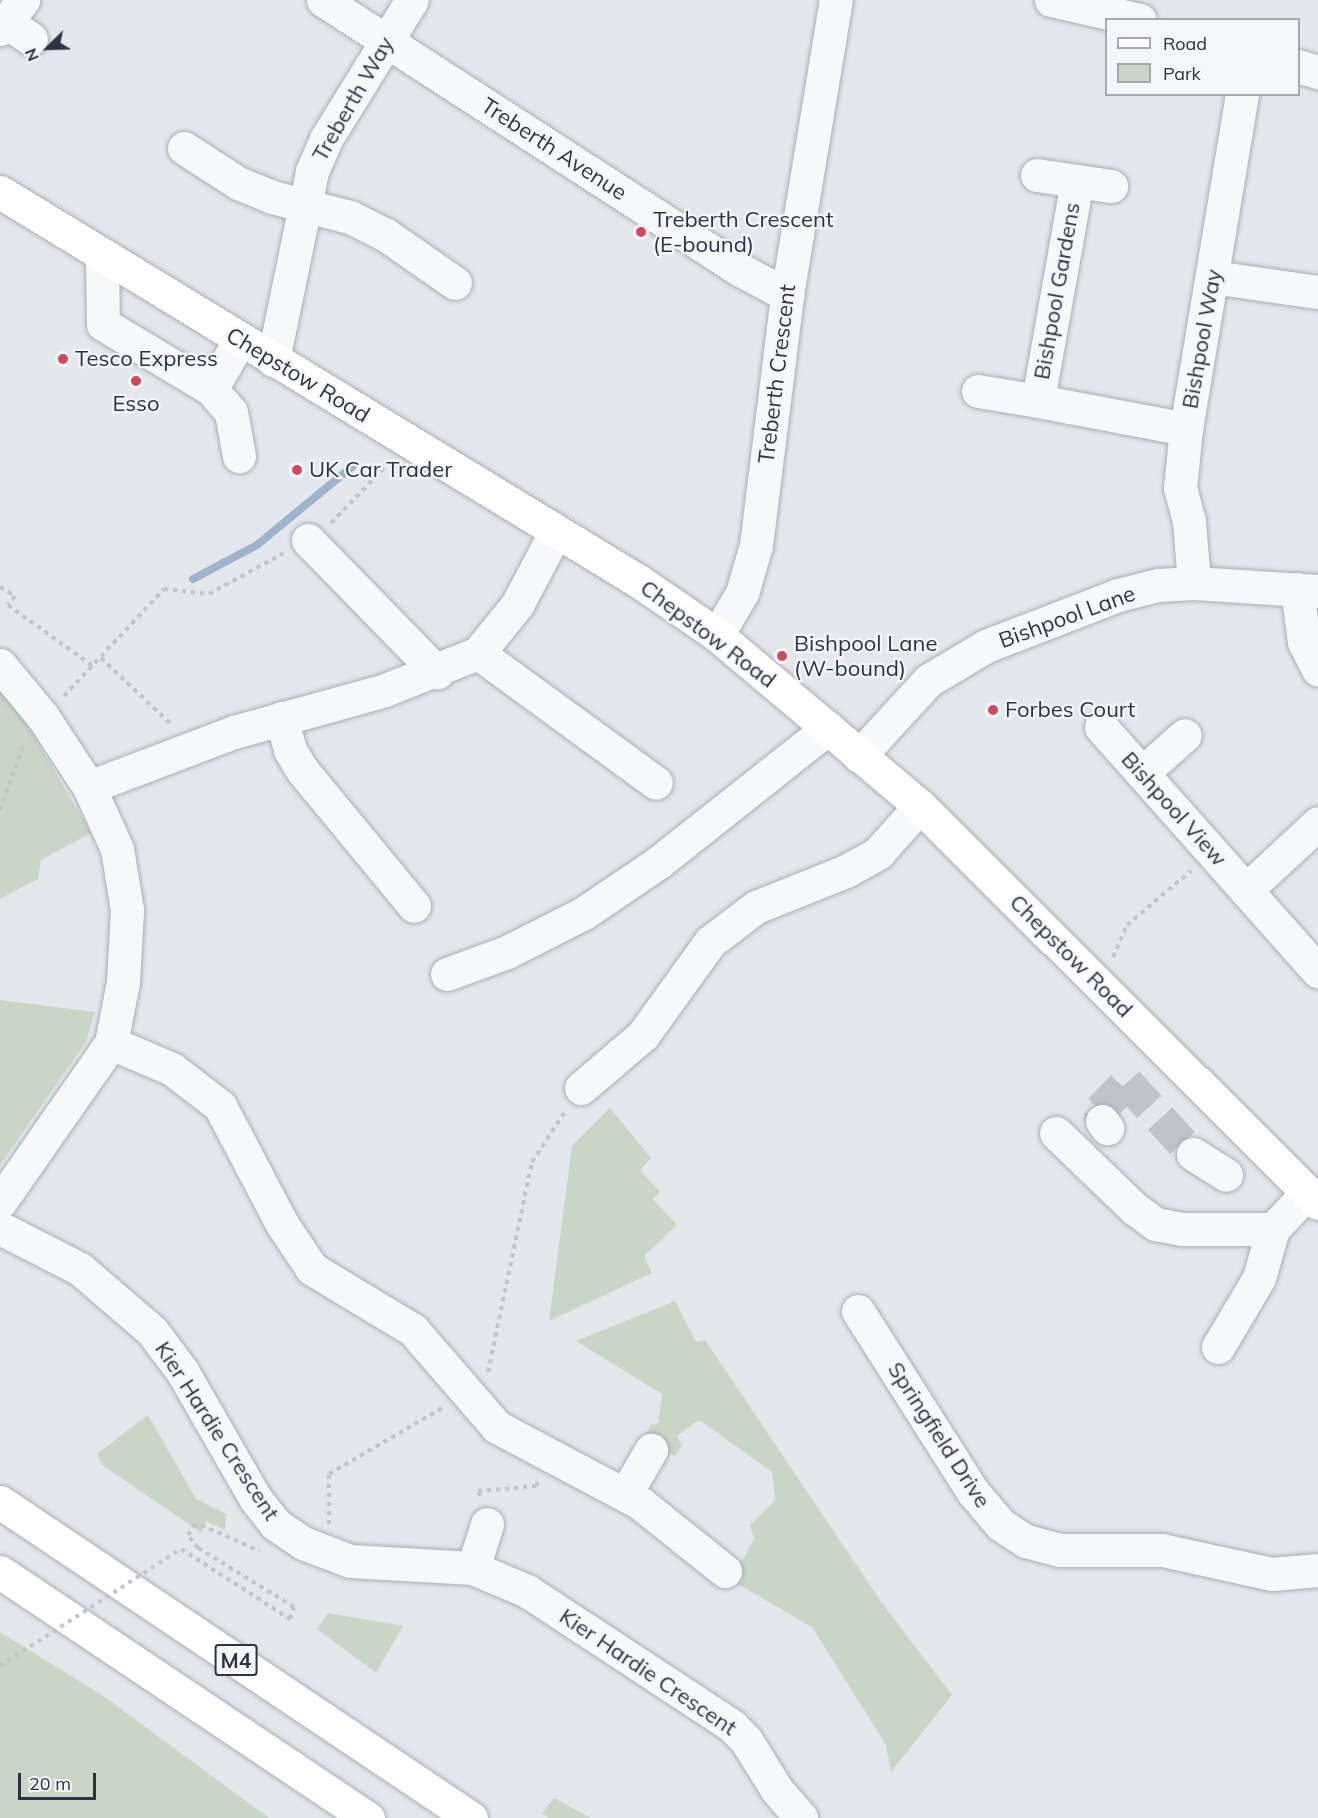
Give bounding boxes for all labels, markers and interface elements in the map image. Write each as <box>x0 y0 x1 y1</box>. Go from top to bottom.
north arrow <box>18 18 78 78</box>
legend <box>1105 18 1300 96</box>
street label: Treberth Way <box>307 32 399 166</box>
text: Road <box>1163 32 1207 55</box>
text: N <box>20 46 43 65</box>
text: Park <box>1163 62 1201 85</box>
street label: Treberth Avenue <box>476 92 632 206</box>
street label: Bishpool Gardens <box>1028 200 1086 382</box>
place label: Treberth Crescent (E-bound) <box>653 206 833 258</box>
marker: Treberth Crescent (E-bound) <box>634 225 648 239</box>
street label: Bishpool Way <box>1177 267 1227 411</box>
street label: Treberth Crescent <box>753 283 801 465</box>
street label: Chepstow Road <box>221 322 375 428</box>
place label: Tesco Express <box>75 346 218 372</box>
marker: Tesco Express <box>56 352 70 366</box>
marker: Esso <box>129 374 143 388</box>
place label: Esso <box>112 391 160 417</box>
place label: UK Car Trader <box>309 457 452 483</box>
marker: UK Car Trader <box>290 463 304 477</box>
street label: Chepstow Road <box>635 575 781 693</box>
street label: Bishpool Lane <box>995 580 1139 654</box>
place label: Bishpool Lane (W-bound) <box>794 630 937 682</box>
marker: Bishpool Lane (W-bound) <box>775 649 789 663</box>
place label: Forbes Court <box>1005 697 1135 723</box>
marker: Forbes Court <box>986 703 1000 717</box>
street label: Bishpool View <box>1116 746 1232 872</box>
street label: Chepstow Road <box>1004 889 1138 1023</box>
street label: Kier Hardie Crescent <box>149 1337 285 1525</box>
street label: Springfield Drive <box>882 1357 996 1513</box>
street label: Kier Hardie Crescent <box>554 1603 742 1741</box>
road number: M4 <box>214 1642 258 1678</box>
scale bar <box>21 1761 99 1799</box>
text: 20 m <box>29 1772 71 1795</box>

